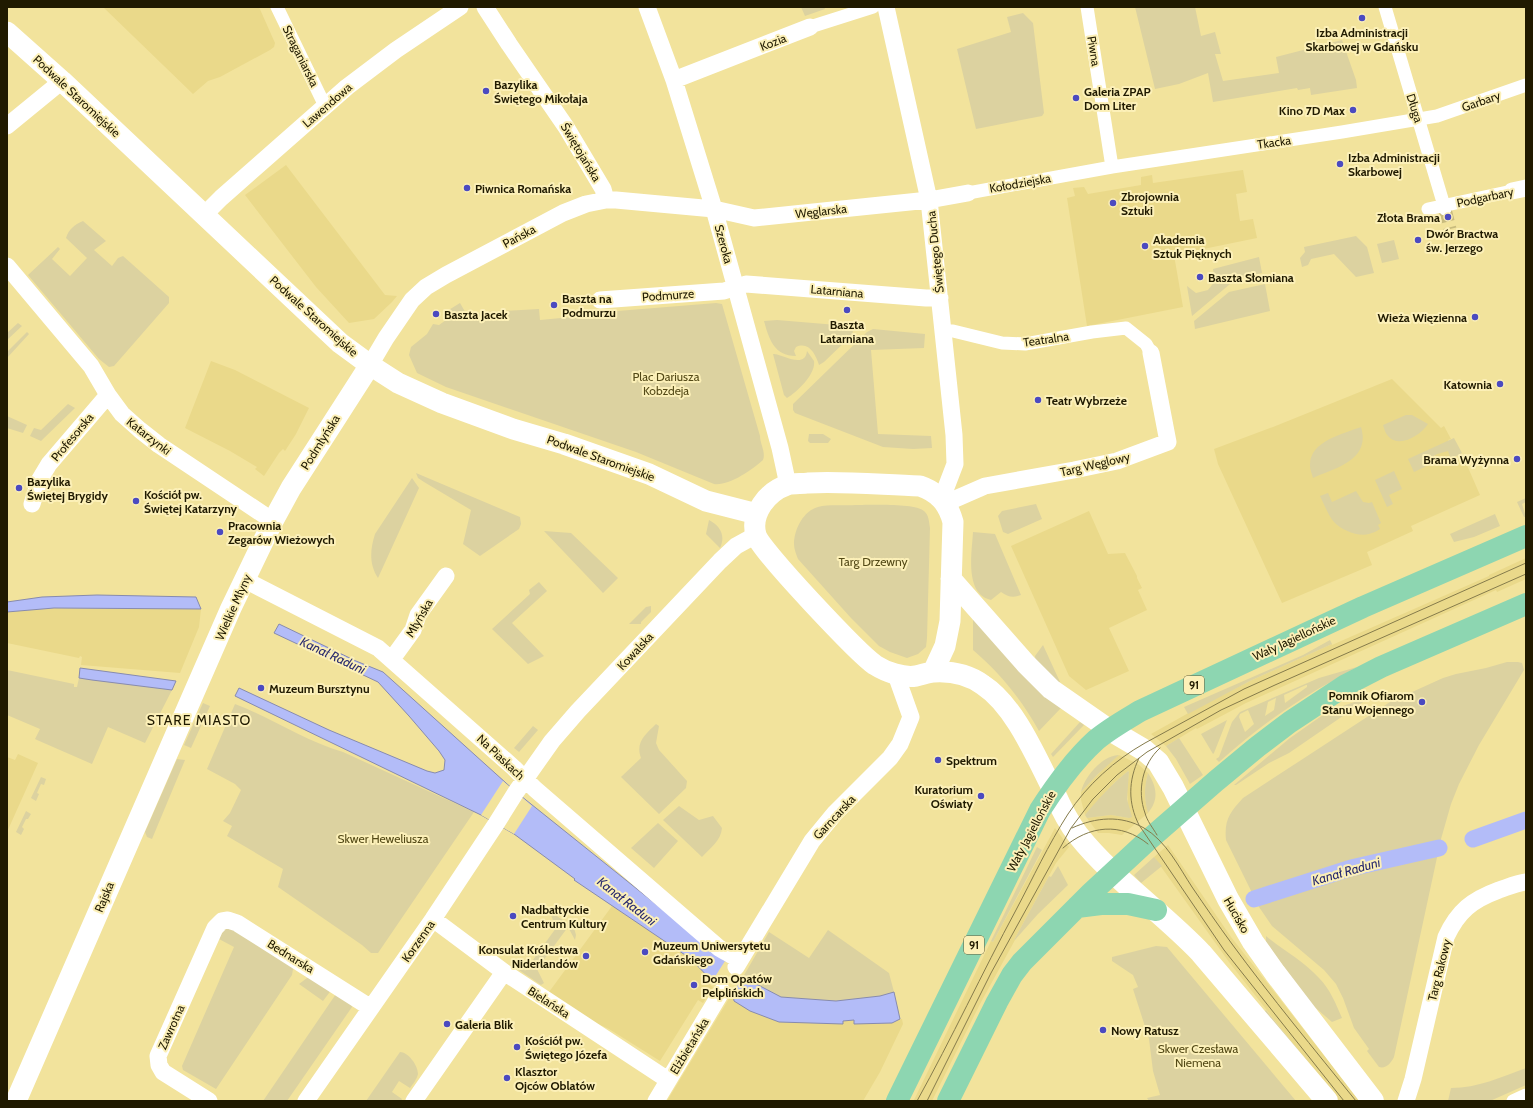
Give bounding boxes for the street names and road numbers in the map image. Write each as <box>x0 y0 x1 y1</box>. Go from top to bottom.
street label: Straganiarska <box>280 23 323 90</box>
street label: Kozia <box>758 30 788 54</box>
street label: Piwna <box>1084 35 1104 67</box>
street label: Podwale Staromiejskie <box>30 52 124 140</box>
street label: Lawendowa <box>299 79 355 131</box>
street label: Garbary <box>1460 87 1502 115</box>
street label: Długa <box>1404 92 1427 125</box>
street label: Świętojańska <box>558 120 605 184</box>
street label: Tkacka <box>1256 132 1292 152</box>
street label: Kołodziejska <box>988 170 1052 196</box>
street label: Podgarbary <box>1455 184 1515 210</box>
street label: Węglarska <box>794 201 848 221</box>
street label: Świętego Ducha <box>923 210 947 294</box>
street label: Pańska <box>500 221 538 251</box>
street label: Szeroka <box>712 223 736 265</box>
street label: Podwale Staromiejskie <box>267 272 361 360</box>
street label: Latarniana <box>810 281 864 301</box>
street label: Podmurze <box>641 286 695 304</box>
street label: Teatralna <box>1022 328 1070 350</box>
street label: Profesorska <box>47 410 97 464</box>
street label: Podmłyńska <box>297 411 343 472</box>
street label: Katarzynki <box>124 414 174 458</box>
street label: Podwale Staromiejskie <box>545 432 657 484</box>
street label: Targ Węglowy <box>1059 449 1131 479</box>
street label: Wielkie Młyny <box>212 572 254 642</box>
street label: Młyńska <box>402 596 436 640</box>
street label: Wały Jagiellońskie <box>1250 612 1338 664</box>
street label: Kowalska <box>614 629 656 673</box>
road number: 91 <box>1184 676 1204 694</box>
street label: Na Piaskach <box>474 731 528 783</box>
street label: Wały Jagiellońskie <box>1003 788 1059 874</box>
street label: Garncarska <box>810 791 859 842</box>
street label: Rajska <box>91 879 117 914</box>
street label: Hucisko <box>1221 894 1254 936</box>
street label: Korzenna <box>398 917 438 965</box>
street label: Bednarska <box>265 936 317 976</box>
road number: 91 <box>964 936 984 954</box>
street label: Targ Rakowy <box>1424 938 1454 1002</box>
street label: Bielańska <box>525 983 573 1021</box>
street label: Zawrotna <box>155 1002 188 1052</box>
street label: Elżbietańska <box>666 1015 712 1077</box>

